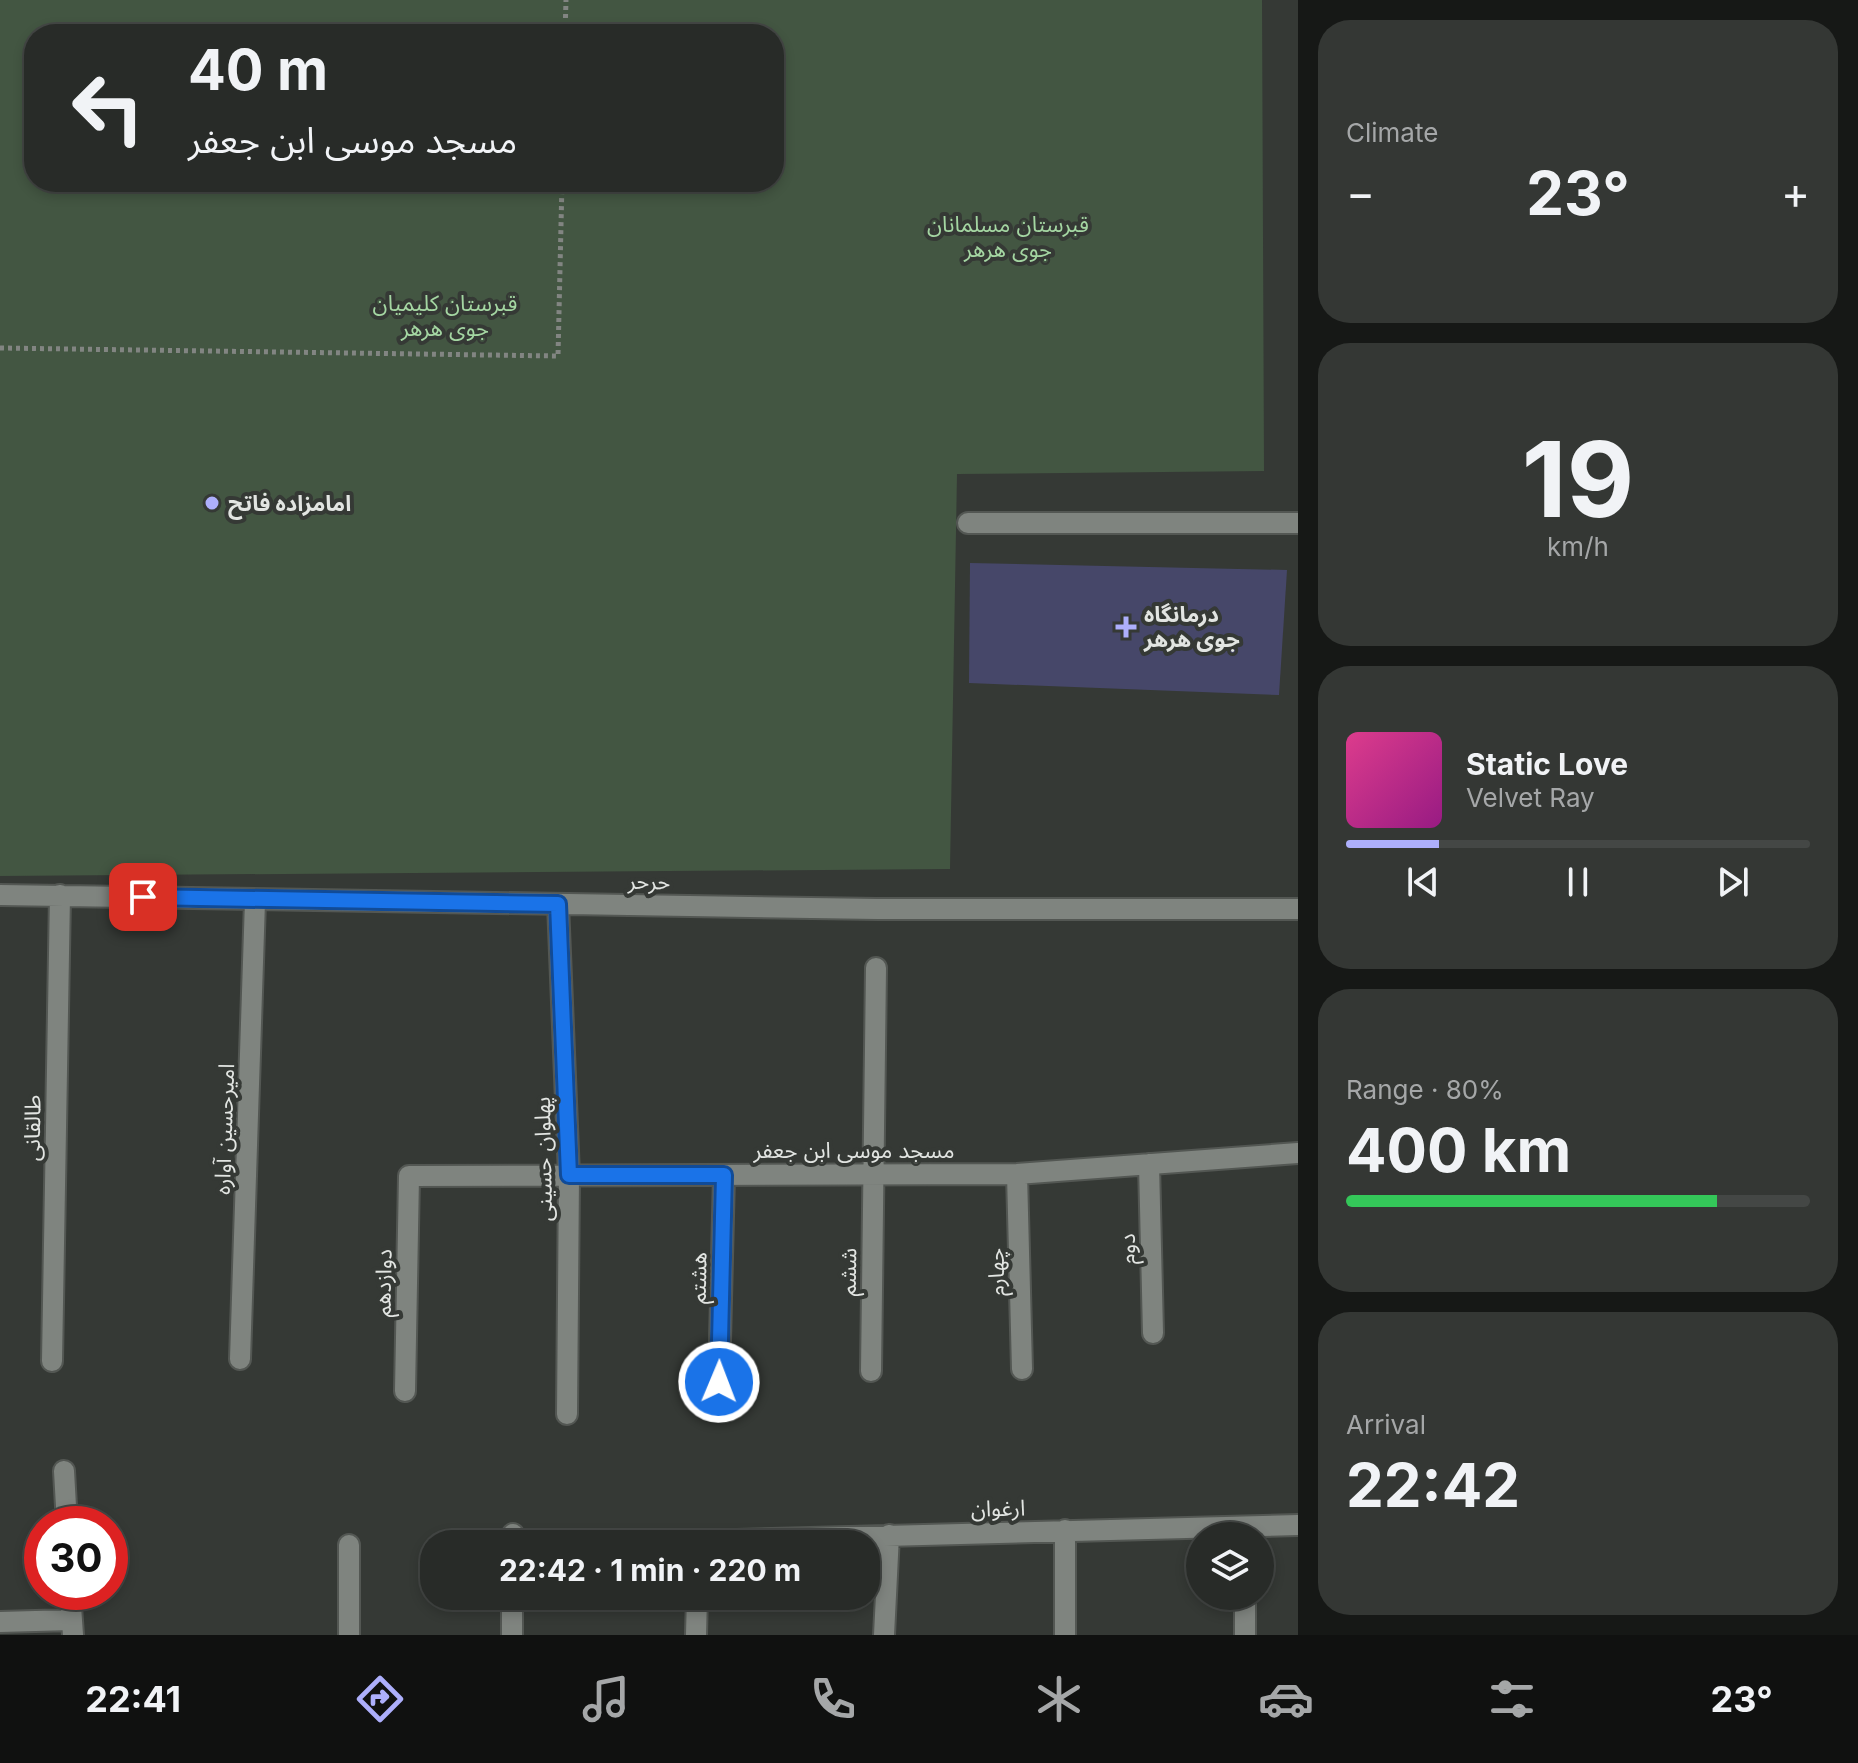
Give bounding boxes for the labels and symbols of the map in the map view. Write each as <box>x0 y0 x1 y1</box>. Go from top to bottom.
park label: قبرستان مسلمانان جوی هرهر <box>927 211 1089 262</box>
park label: قبرستان کلیمیان جوی هرهر <box>373 290 517 341</box>
place label: امامزاده فاتح <box>228 490 351 520</box>
marker: امامزاده فاتح <box>203 494 221 512</box>
place label: درمانگاه جوی هرهر <box>1143 601 1240 652</box>
marker: درمانگاه جوی هرهر <box>1115 616 1137 638</box>
pin <box>109 863 177 931</box>
street label: حرحر <box>627 868 670 894</box>
street label: امیرحسین آواره <box>209 1063 240 1195</box>
street label: طالقانی <box>18 1095 46 1161</box>
street label: پهلوان حسینی <box>529 1096 559 1222</box>
street label: مسجد موسی ابن جعفر <box>752 1137 955 1163</box>
street label: دوم <box>1114 1233 1144 1265</box>
street label: چهارم <box>983 1247 1013 1296</box>
street label: ششم <box>835 1248 865 1296</box>
street label: دوازدهم <box>369 1249 401 1318</box>
street label: هشتم <box>685 1252 715 1304</box>
position arrow <box>677 1340 761 1424</box>
street label: ارغوان <box>971 1495 1026 1522</box>
speed limit sign: 30 <box>24 1506 128 1610</box>

